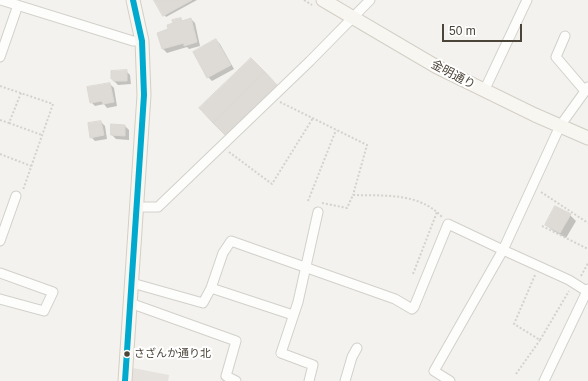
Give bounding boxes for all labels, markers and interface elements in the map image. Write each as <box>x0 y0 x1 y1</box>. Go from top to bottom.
scale bar <box>444 16 524 42</box>
text: 50 m <box>449 24 476 38</box>
street label: 金明通り <box>428 57 478 93</box>
place label: さざんか通り北 <box>134 347 211 361</box>
marker: さざんか通り北 <box>122 349 132 359</box>

